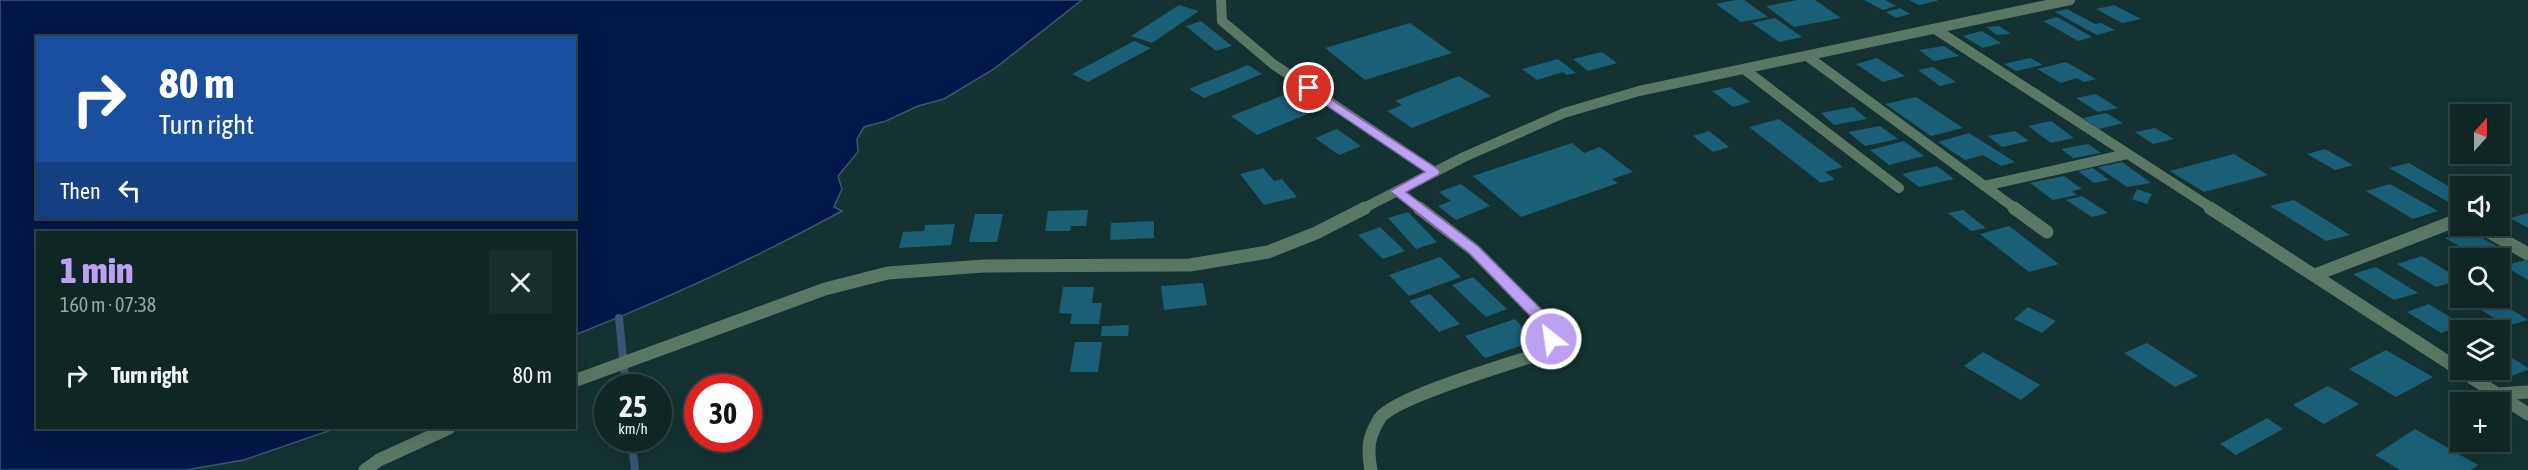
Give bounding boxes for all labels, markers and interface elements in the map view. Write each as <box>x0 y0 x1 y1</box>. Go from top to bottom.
text: 80 m <box>159 59 234 107</box>
icon: right <box>60 60 138 138</box>
pin <box>1283 62 1334 113</box>
icon: arrive <box>1292 71 1325 104</box>
north arrow <box>2450 104 2510 164</box>
map controls <box>2450 104 2510 452</box>
text: Turn right <box>159 109 254 140</box>
icon: left <box>113 174 146 207</box>
button: sound <box>2450 176 2510 236</box>
text: Then <box>60 178 101 204</box>
button: search <box>2450 248 2510 308</box>
text: 1 min <box>60 249 134 291</box>
button: close <box>489 251 552 314</box>
text: 160 m · 07:38 <box>60 293 156 316</box>
position arrow <box>1519 307 1583 371</box>
button: layers <box>2450 320 2510 380</box>
icon: right <box>60 359 93 392</box>
text: Turn right <box>111 362 188 388</box>
text: 80 m <box>512 362 552 388</box>
speed limit sign: 30 <box>684 374 762 452</box>
text: 25 <box>619 389 647 423</box>
button: + <box>2450 392 2510 452</box>
text: km/h <box>618 420 648 437</box>

